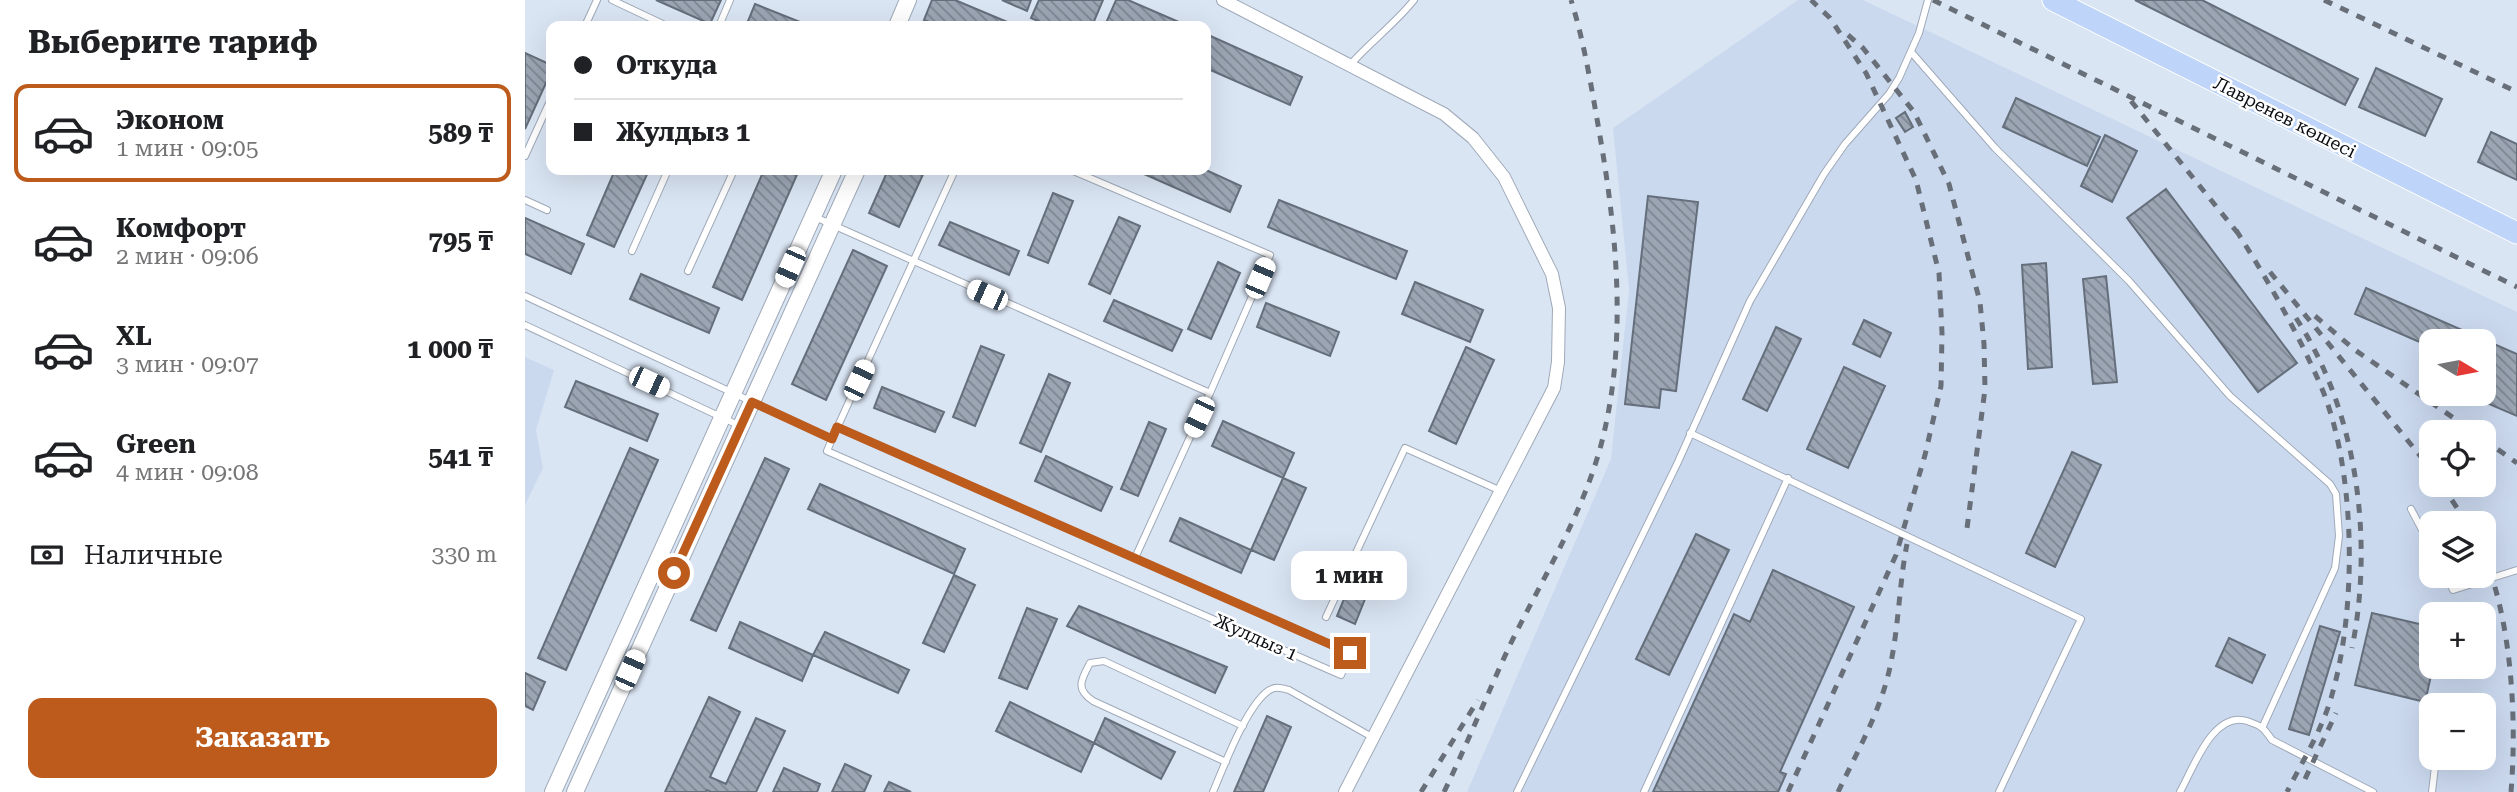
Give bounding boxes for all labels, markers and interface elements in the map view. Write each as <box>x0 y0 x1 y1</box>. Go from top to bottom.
text: Выберите тариф <box>28 23 318 61</box>
text: Откуда <box>616 50 717 80</box>
street label: Лавренев көшесі <box>2211 72 2360 162</box>
icon: car <box>32 102 95 165</box>
text: Эконом <box>116 105 224 135</box>
text: Жулдыз 1 <box>616 117 750 147</box>
text: 589 ₸ <box>428 118 493 148</box>
text: 1 мин · 09:05 <box>116 135 259 162</box>
icon: car <box>32 210 95 273</box>
text: Комфорт <box>116 213 246 243</box>
text: 795 ₸ <box>428 226 493 256</box>
text: 2 мин · 09:06 <box>116 243 259 270</box>
car <box>772 244 809 290</box>
car <box>1243 255 1278 301</box>
car <box>964 277 1011 313</box>
icon: car <box>32 318 95 381</box>
text: XL <box>116 321 152 351</box>
north arrow <box>2419 329 2495 406</box>
map controls <box>2419 329 2496 770</box>
text: 1 000 ₸ <box>407 334 493 364</box>
text: 3 мин · 09:07 <box>116 351 259 378</box>
car <box>841 357 878 403</box>
car <box>626 364 673 400</box>
car <box>1181 394 1218 440</box>
button: locate <box>2419 420 2496 497</box>
icon: car <box>32 426 95 489</box>
text: Green <box>116 429 196 459</box>
text: 541 ₸ <box>428 442 493 472</box>
text: 4 мин · 09:08 <box>116 459 259 486</box>
button: layers <box>2419 511 2496 588</box>
icon: cash <box>28 536 66 574</box>
text: Наличные <box>84 540 223 570</box>
text: 330 m <box>432 541 497 568</box>
callout: 1 мин <box>1292 552 1408 600</box>
route start <box>658 557 690 589</box>
text: 1 мин <box>1315 562 1383 589</box>
button: + <box>2419 602 2496 679</box>
street label: Жулдыз 1 <box>1211 609 1301 665</box>
route end <box>1334 637 1366 669</box>
car <box>612 647 649 693</box>
button: − <box>2419 693 2496 770</box>
button: Заказать <box>28 698 497 778</box>

